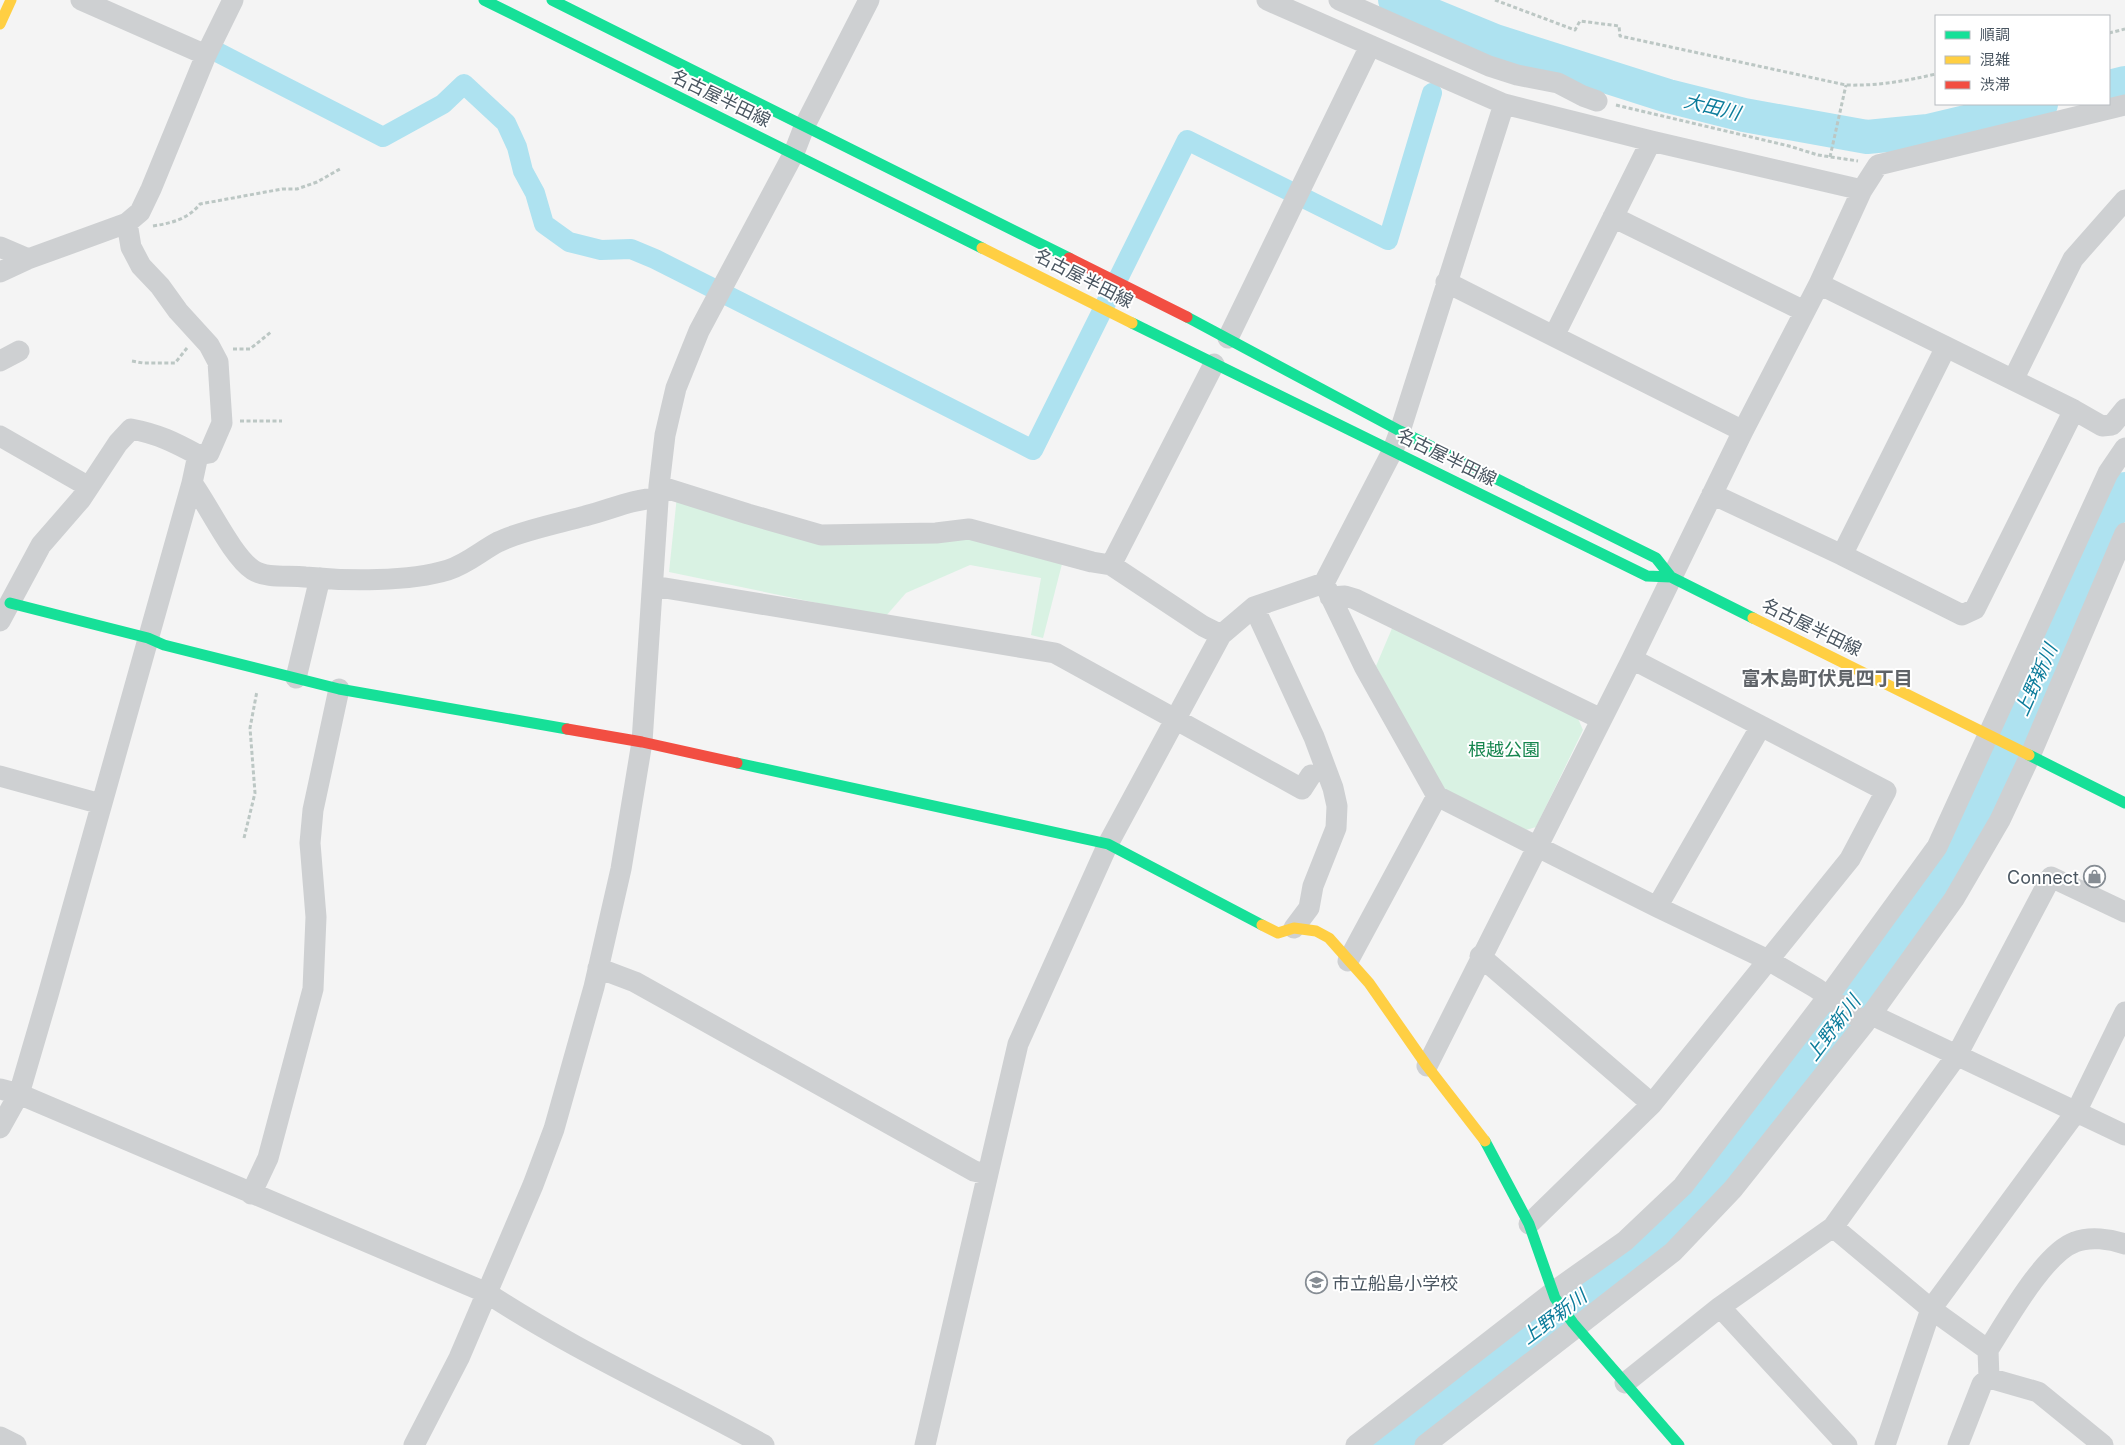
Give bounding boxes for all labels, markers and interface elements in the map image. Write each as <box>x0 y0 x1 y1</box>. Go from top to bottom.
legend <box>1935 15 2110 105</box>
text: 順調 <box>1980 25 2010 44</box>
text: 混雑 <box>1980 50 2010 69</box>
street label: 名古屋半田線 <box>668 65 774 131</box>
text: 渋滞 <box>1980 75 2010 94</box>
water label: 大田川 <box>1682 89 1744 126</box>
street label: 名古屋半田線 <box>1031 244 1137 312</box>
street label: 名古屋半田線 <box>1394 424 1500 490</box>
street label: 名古屋半田線 <box>1759 594 1865 660</box>
water label: 上野新川 <box>2010 639 2063 719</box>
district label: 富木島町伏見四丁目 <box>1741 667 1913 690</box>
park label: 根越公園 <box>1468 739 1540 760</box>
shop icon: Connect <box>2083 865 2107 889</box>
place label: Connect <box>2007 867 2079 888</box>
water label: 上野新川 <box>1801 989 1866 1065</box>
school or university icon: 市立船島小学校 <box>1304 1271 1328 1295</box>
place label: 市立船島小学校 <box>1332 1273 1458 1294</box>
water label: 上野新川 <box>1517 1284 1593 1349</box>

